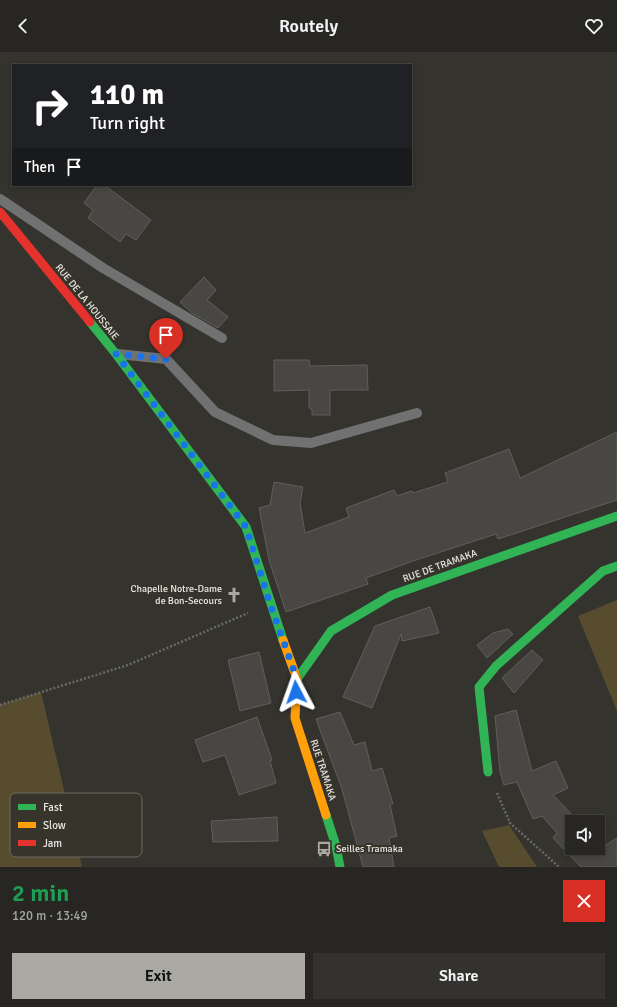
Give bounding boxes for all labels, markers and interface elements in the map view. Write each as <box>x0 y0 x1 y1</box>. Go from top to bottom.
icon: back <box>12 15 34 37</box>
text: Routely <box>279 15 338 37</box>
icon: heart <box>583 15 605 37</box>
text: 110 m <box>90 78 164 112</box>
icon: right <box>24 80 76 132</box>
text: Turn right <box>90 112 165 134</box>
icon: arrive <box>63 156 85 178</box>
text: Then <box>24 158 55 176</box>
street label: RUE DE LA HOUSSAIE <box>53 262 121 343</box>
pin <box>149 318 183 359</box>
icon: arrive <box>155 324 177 346</box>
street label: RUE DE TRAMAKA <box>401 547 479 585</box>
place label: Chapelle Notre-Dame de Bon-Secours <box>130 583 223 607</box>
church icon: Chapelle Notre-Dame de Bon-Secours <box>225 586 243 604</box>
position arrow <box>275 671 317 713</box>
street label: RUE TRAMAKA <box>307 738 339 802</box>
legend <box>10 793 142 857</box>
text: Fast <box>43 801 63 814</box>
map controls <box>565 815 605 855</box>
button: sound <box>565 815 605 855</box>
text: Slow <box>43 819 66 832</box>
text: Jam <box>43 837 62 850</box>
bus stop icon: Seilles Tramaka <box>315 840 333 858</box>
place label: Seilles Tramaka <box>336 843 403 855</box>
text: 2 min <box>12 878 69 908</box>
button: close <box>563 880 605 922</box>
text: 120 m · 13:49 <box>12 908 88 924</box>
button: Exit <box>12 953 305 999</box>
button: Share <box>313 953 605 999</box>

